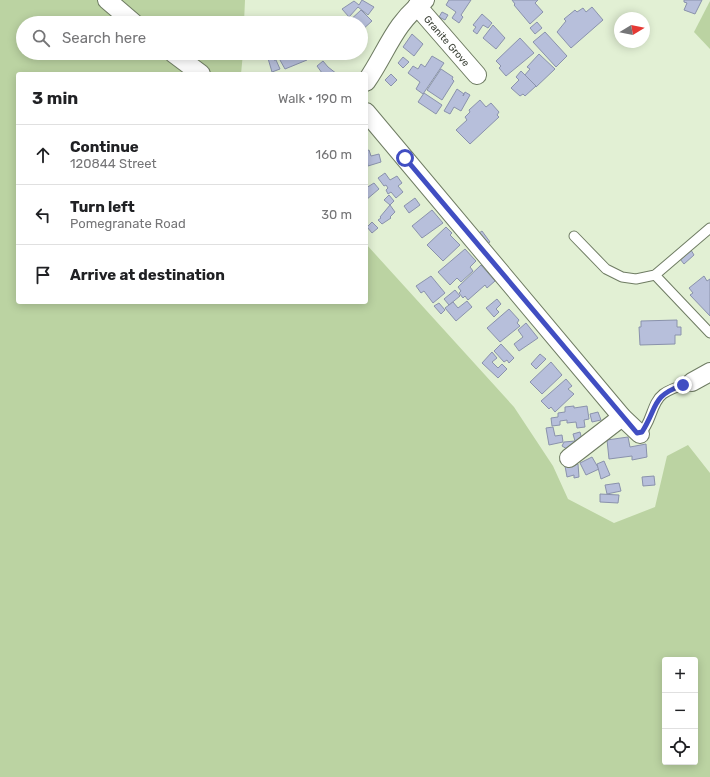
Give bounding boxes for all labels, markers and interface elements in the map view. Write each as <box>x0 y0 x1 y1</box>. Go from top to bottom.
north arrow <box>614 12 650 48</box>
street label: Granite Grove <box>421 13 472 70</box>
search box <box>16 16 368 60</box>
icon: search <box>30 27 52 49</box>
text: Search here <box>62 29 146 47</box>
text: 3 min <box>32 88 78 108</box>
text: Walk · 190 m <box>278 91 352 106</box>
text: Continue <box>70 138 139 156</box>
icon: ahead <box>32 144 54 166</box>
text: 160 m <box>316 147 352 162</box>
route start <box>396 149 414 167</box>
text: 120844 Street <box>70 156 157 171</box>
text: Turn left <box>70 198 135 216</box>
icon: left <box>32 204 54 226</box>
text: 30 m <box>321 207 352 222</box>
text: Pomegranate Road <box>70 216 186 231</box>
icon: arrive <box>32 264 54 286</box>
text: Arrive at destination <box>70 266 225 284</box>
route end <box>674 376 692 394</box>
map controls <box>662 657 698 765</box>
button: + <box>662 657 698 693</box>
button: − <box>662 693 698 729</box>
button: locate <box>662 729 698 765</box>

